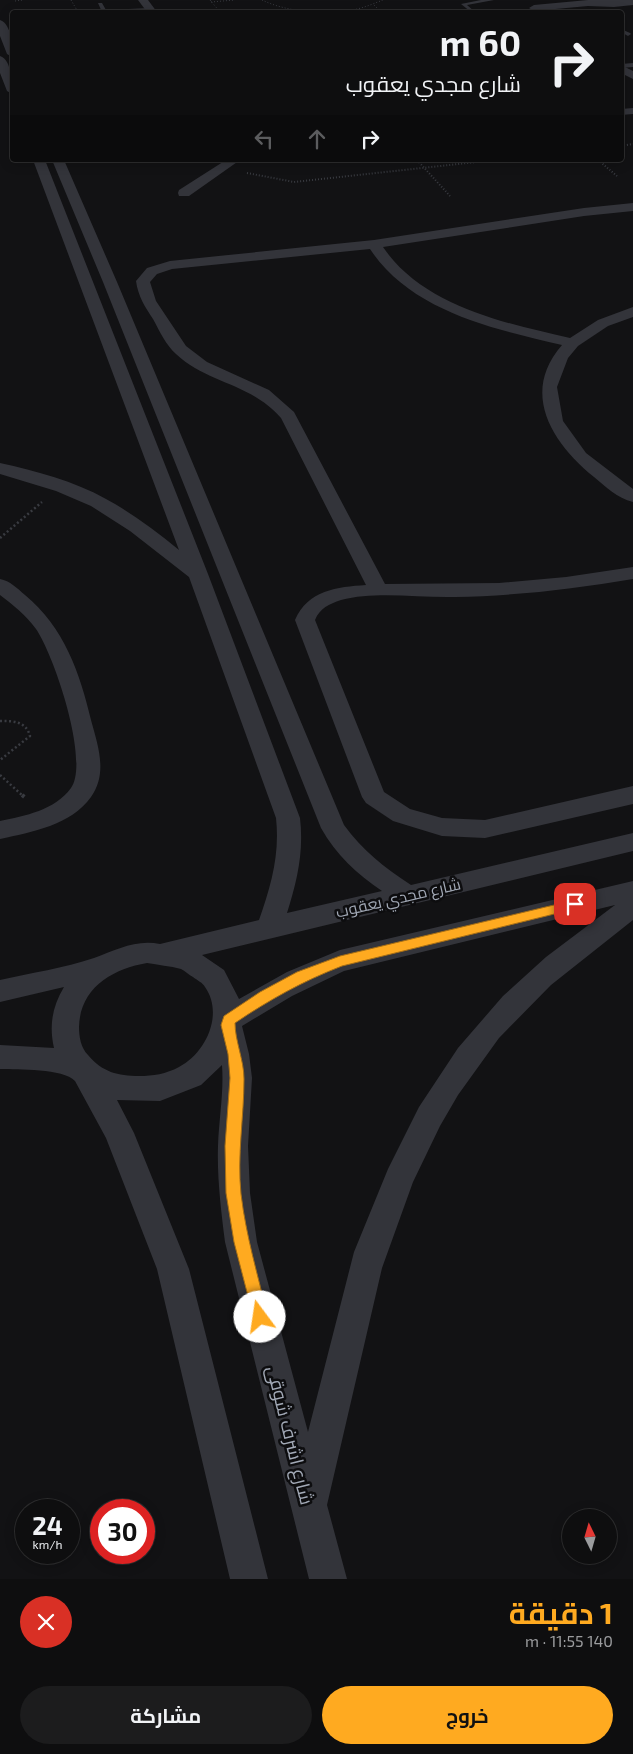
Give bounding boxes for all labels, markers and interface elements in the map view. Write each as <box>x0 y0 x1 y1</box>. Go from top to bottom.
text: 60 m <box>440 21 521 63</box>
icon: right <box>539 30 604 95</box>
text: شارع مجدي يعقوب <box>346 70 521 96</box>
icon: left <box>250 125 278 153</box>
icon: ahead <box>303 125 331 153</box>
icon: right <box>356 125 384 153</box>
street label: شارع مجدي يعقوب <box>334 873 463 925</box>
pin <box>554 883 596 925</box>
icon: arrive <box>561 890 589 918</box>
position arrow <box>233 1290 285 1342</box>
street label: شارع اشرف شوقى <box>260 1363 319 1508</box>
speed limit sign: 30 <box>90 1499 155 1564</box>
north arrow <box>562 1509 618 1564</box>
map controls <box>562 1509 617 1564</box>
text: 24 <box>32 1510 63 1540</box>
text: km/h <box>33 1537 62 1551</box>
text: 1 دقيقة <box>509 1594 613 1630</box>
button: close <box>20 1596 72 1648</box>
text: 140 m · 11:55 <box>525 1631 613 1650</box>
button: مشاركة <box>20 1686 312 1744</box>
button: خروج <box>322 1686 613 1744</box>

